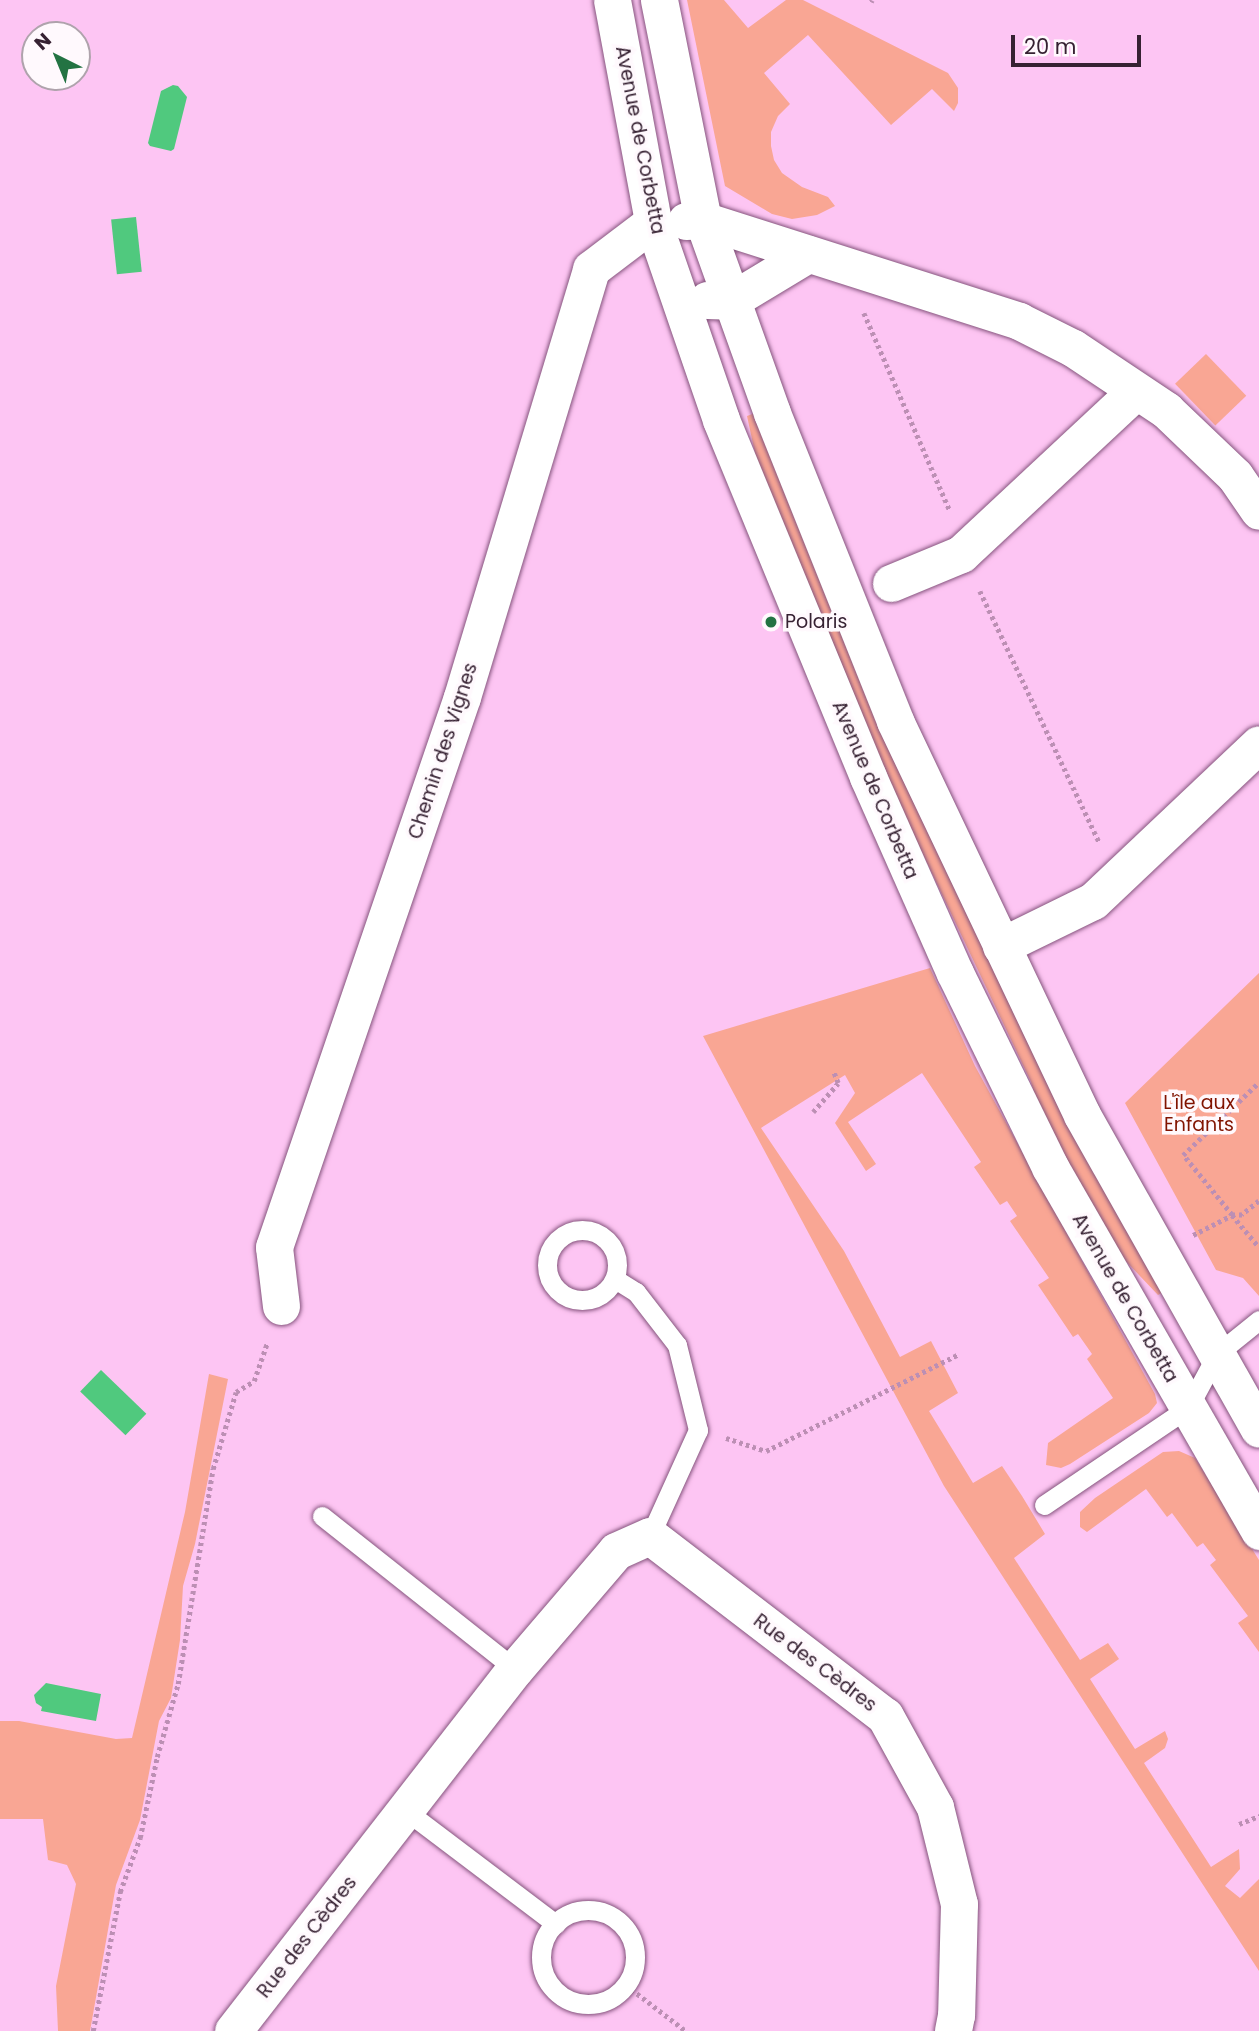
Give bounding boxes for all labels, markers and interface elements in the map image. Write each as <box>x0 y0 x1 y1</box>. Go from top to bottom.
north arrow <box>21 21 91 91</box>
scale bar <box>1014 21 1144 65</box>
text: N <box>28 27 57 56</box>
text: 20 m <box>1024 32 1077 61</box>
street label: Avenue de Corbetta <box>611 44 669 236</box>
place label: Polaris <box>785 611 847 633</box>
marker: Polaris <box>763 614 779 630</box>
street label: Chemin des Vignes <box>404 660 482 842</box>
street label: Avenue de Corbetta <box>827 697 923 883</box>
park label: L'île aux Enfants <box>1163 1092 1235 1136</box>
street label: Avenue de Corbetta <box>1067 1209 1183 1387</box>
street label: Rue des Cèdres <box>749 1609 881 1717</box>
street label: Rue des Cèdres <box>252 1872 362 2002</box>

